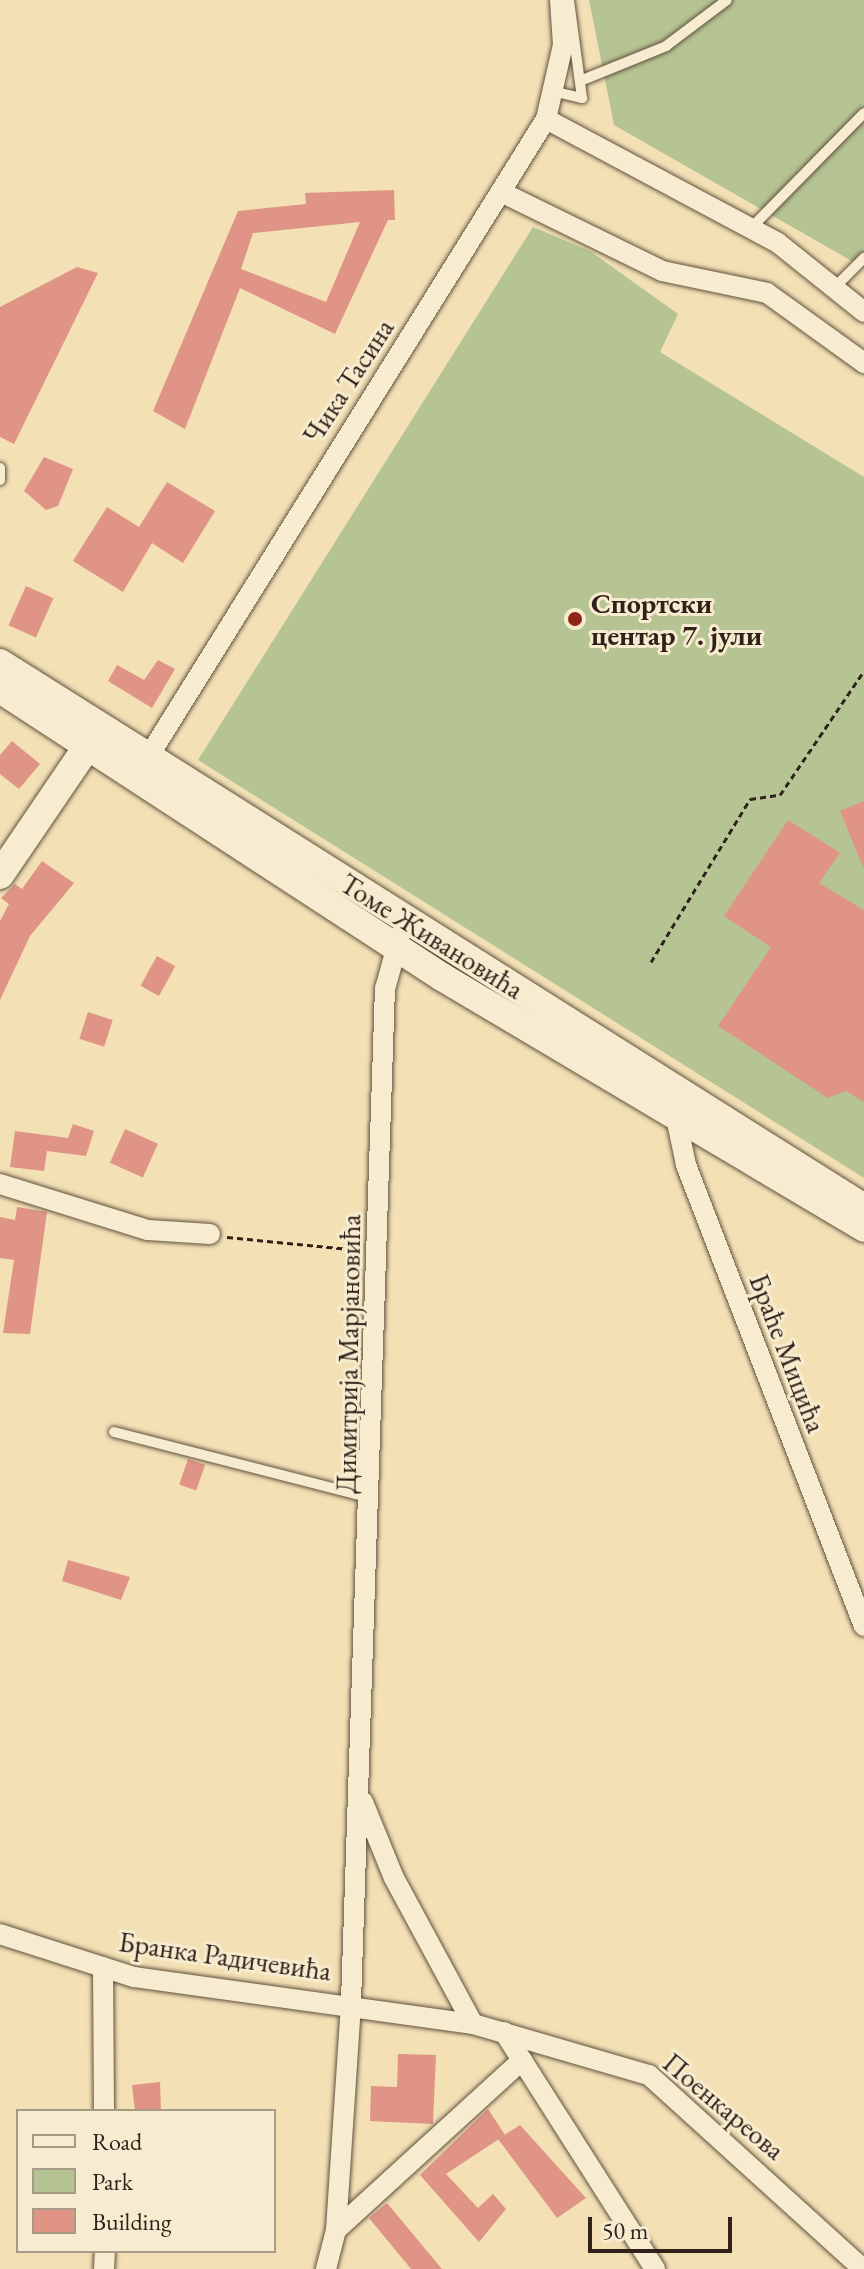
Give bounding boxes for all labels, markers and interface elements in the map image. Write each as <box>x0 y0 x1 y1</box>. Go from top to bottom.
street label: Чика Тасина <box>295 312 401 450</box>
place label: Спортски центар 7. јули <box>591 586 762 652</box>
marker: Спортски центар 7. јули <box>566 610 584 628</box>
street label: Томе Живановића <box>334 866 530 1006</box>
street label: Димитрија Марјановића <box>329 1214 367 1494</box>
street label: Браће Мицића <box>742 1269 834 1437</box>
street label: Бранка Радичевића <box>116 1924 334 1988</box>
street label: Поенкареова <box>656 2045 792 2167</box>
legend <box>16 2109 276 2253</box>
text: Road <box>92 2126 142 2157</box>
text: Park <box>92 2166 133 2197</box>
scale bar <box>592 2201 736 2251</box>
text: Building <box>92 2206 172 2237</box>
text: 50 m <box>602 2215 649 2246</box>

